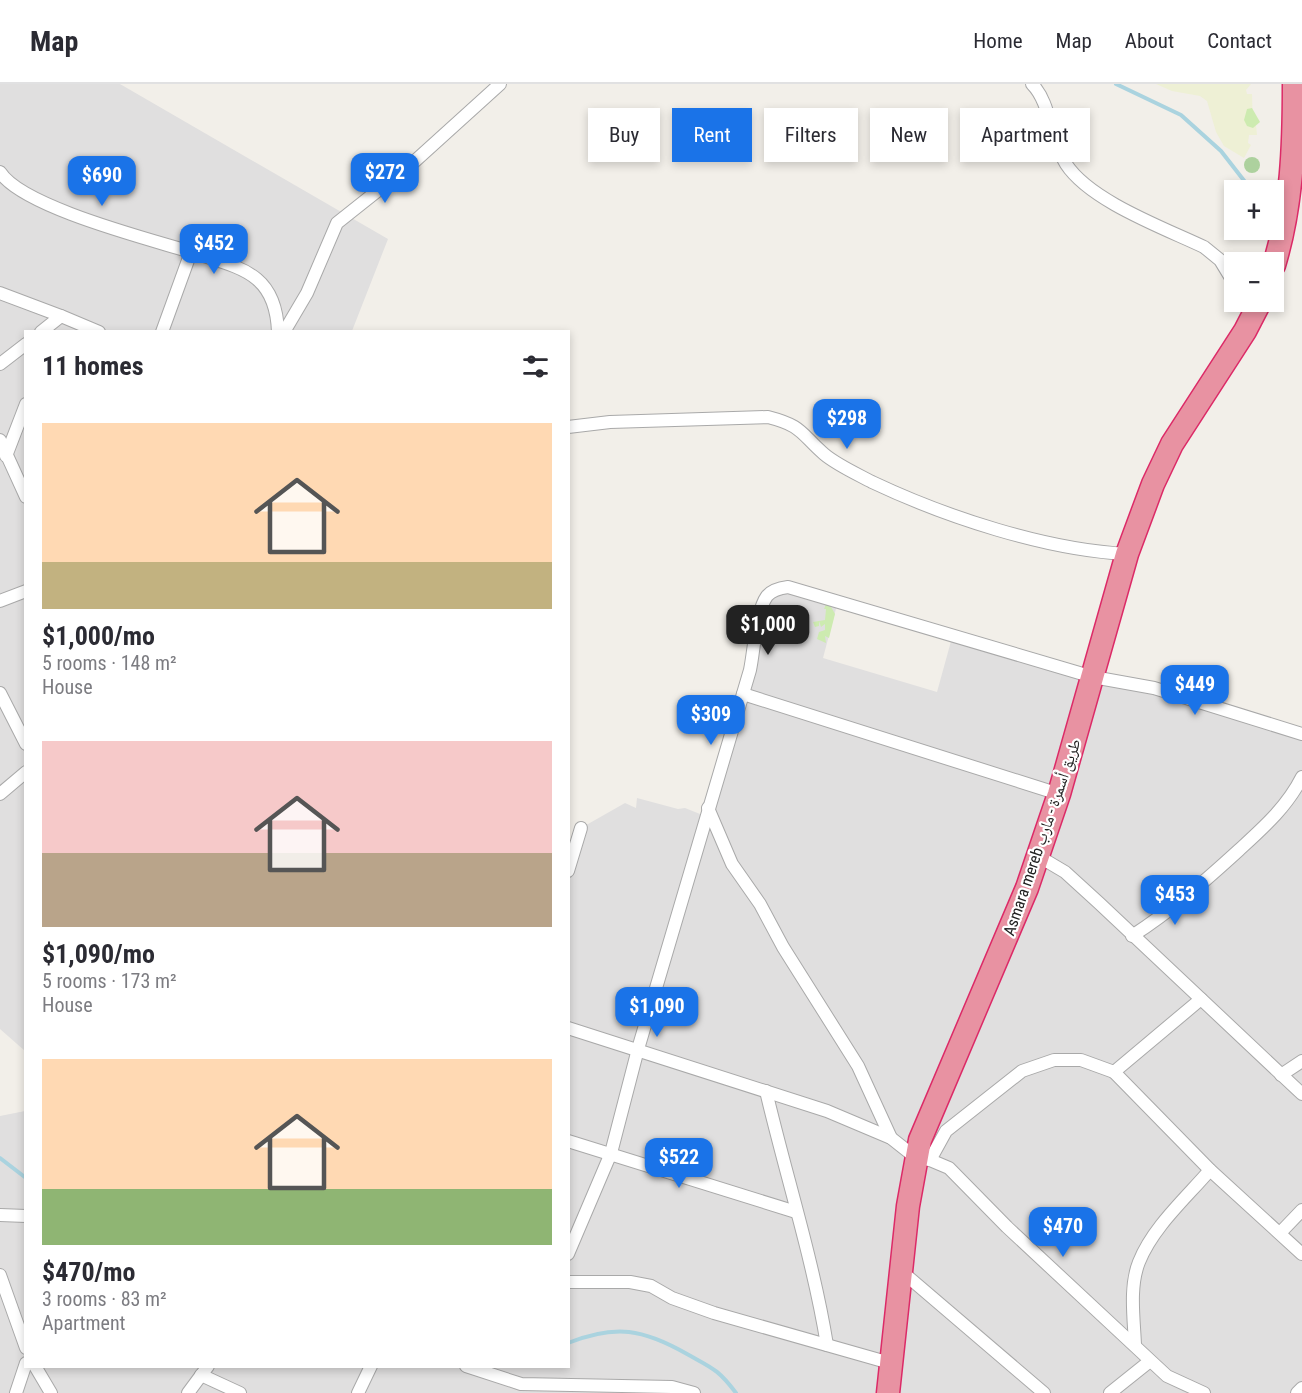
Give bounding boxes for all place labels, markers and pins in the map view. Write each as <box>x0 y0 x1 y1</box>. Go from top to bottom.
pin: $272 <box>349 153 421 204</box>
pin: $690 <box>66 156 138 207</box>
pin: $452 <box>178 224 250 275</box>
pin: $298 <box>811 399 883 450</box>
pin: $1,000 <box>719 605 817 656</box>
pin: $449 <box>1159 665 1231 716</box>
pin: $309 <box>675 695 747 746</box>
pin: $453 <box>1139 875 1211 926</box>
pin: $1,090 <box>608 987 706 1038</box>
pin: $522 <box>643 1138 715 1189</box>
pin: $470 <box>1027 1207 1099 1258</box>

